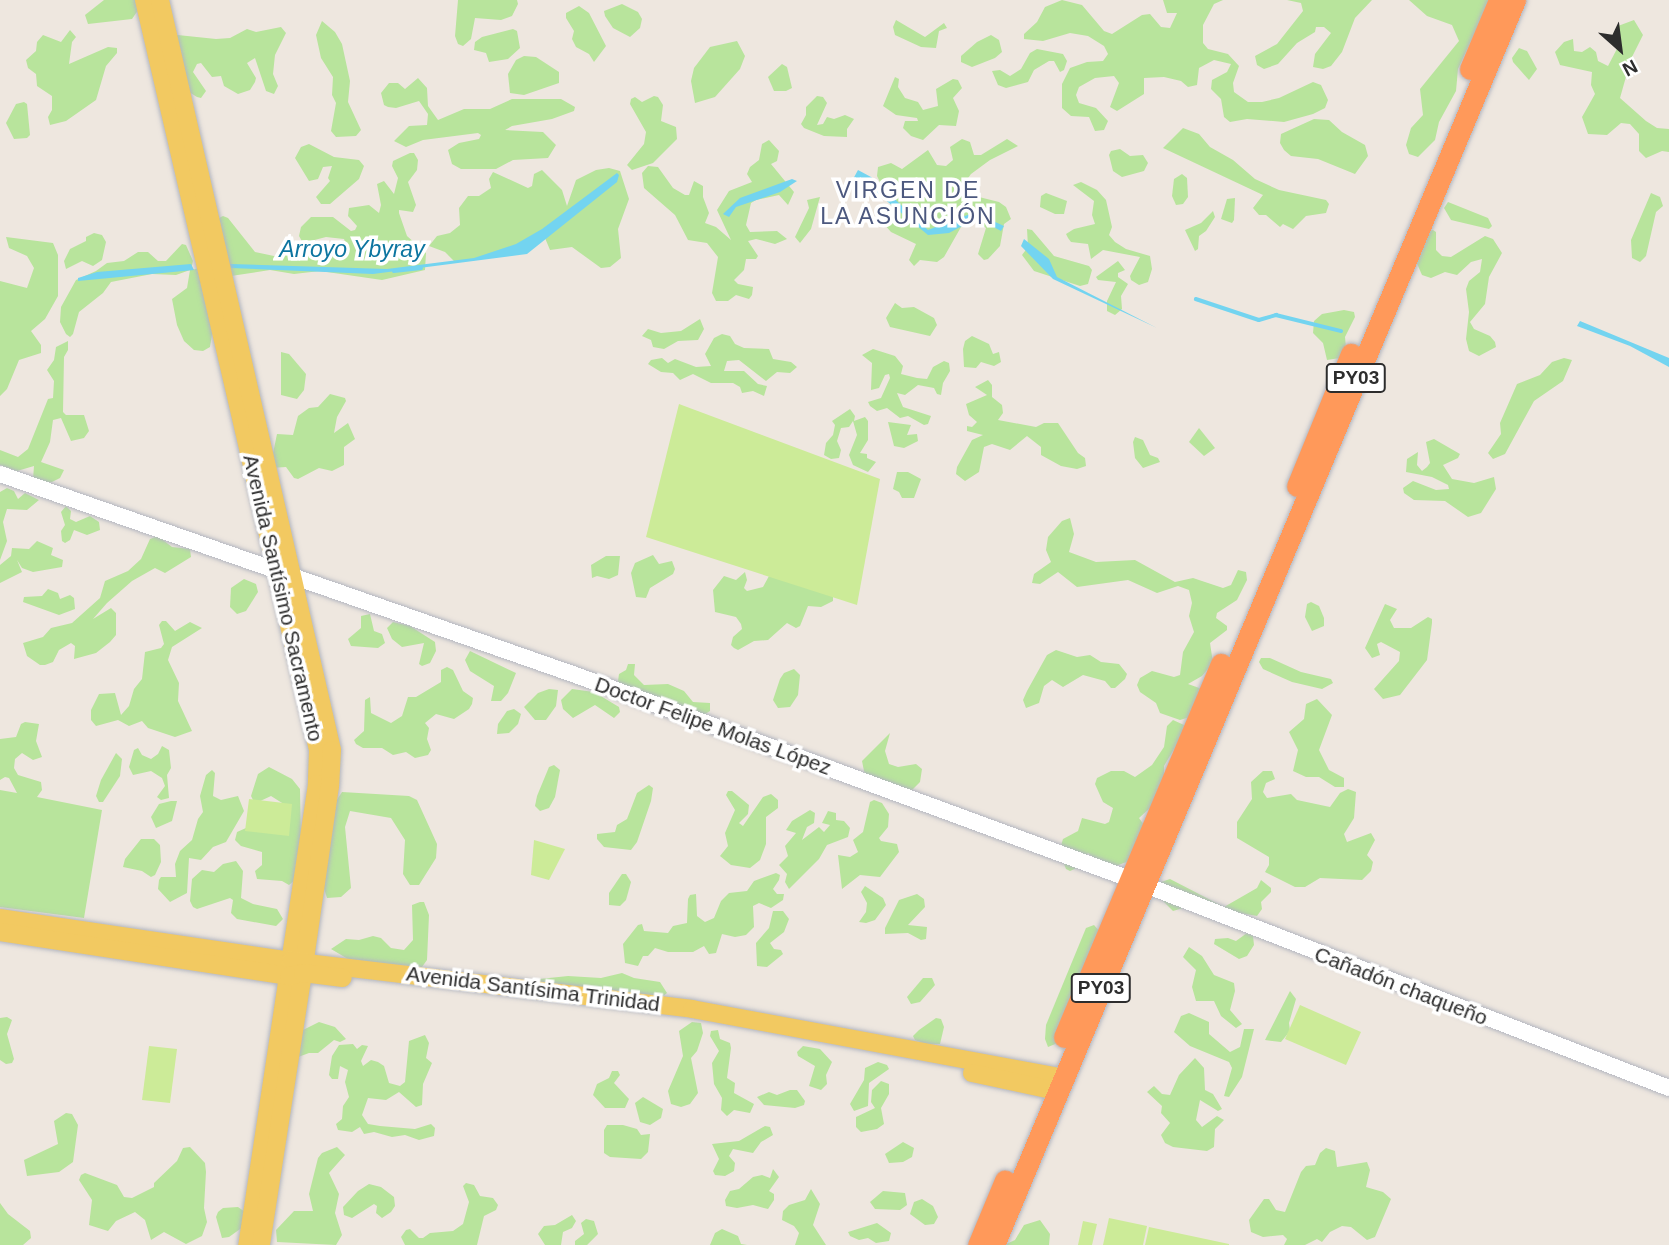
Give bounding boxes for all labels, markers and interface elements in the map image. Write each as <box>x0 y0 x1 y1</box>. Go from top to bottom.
north arrow <box>1585 14 1655 84</box>
text: N <box>1619 55 1641 80</box>
district label: VIRGEN DE LA ASUNCIÓN <box>820 176 996 230</box>
water label: Arroyo Ybyray <box>279 235 425 263</box>
road number: PY03 <box>1324 362 1388 394</box>
street label: Avenida Santísimo Sacramento <box>238 452 328 744</box>
street label: Doctor Felipe Molas López <box>591 671 835 781</box>
street label: Cañadón chaqueño <box>1311 941 1491 1031</box>
street label: Avenida Santísima Trinidad <box>405 961 661 1017</box>
road number: PY03 <box>1070 972 1132 1004</box>

